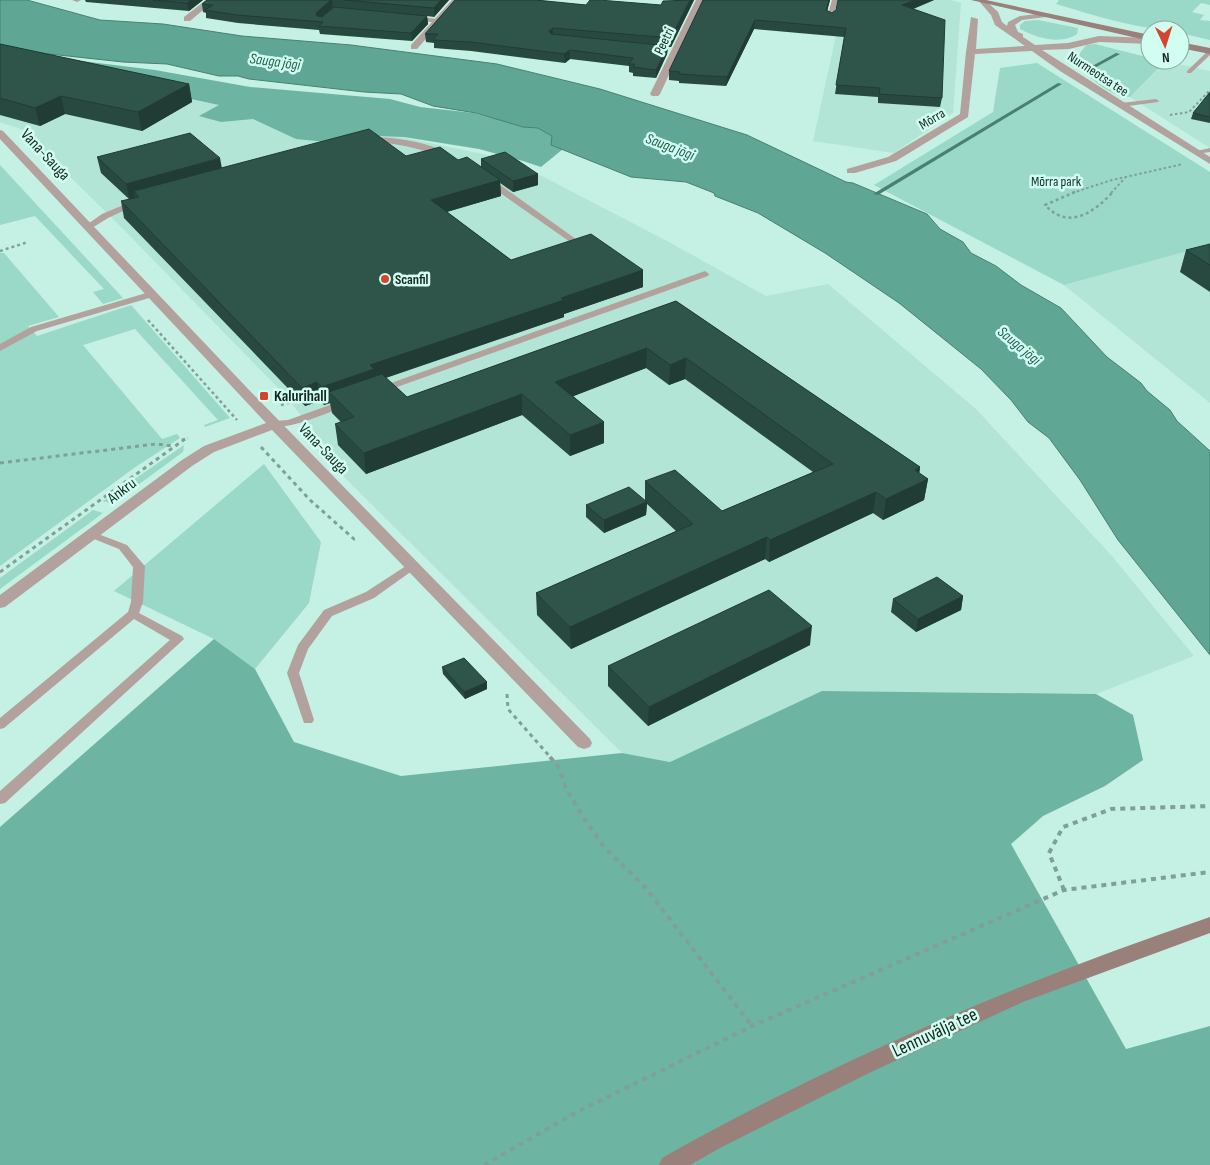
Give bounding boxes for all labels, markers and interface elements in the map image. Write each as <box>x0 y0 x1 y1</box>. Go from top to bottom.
north arrow <box>1140 20 1190 70</box>
street label: Peetri <box>650 25 678 57</box>
street label: Nurmeotsa tee <box>1064 48 1132 100</box>
water label: Sauga jõgi <box>249 49 303 75</box>
text: N <box>1162 49 1170 66</box>
street label: Mõrra <box>916 105 948 133</box>
street label: Vana-Sauga <box>16 125 74 185</box>
water label: Sauga jõgi <box>643 129 698 165</box>
park label: Mõrra park <box>1031 173 1082 190</box>
place label: Scanfil <box>395 271 429 288</box>
marker: Scanfil <box>379 273 391 285</box>
water label: Sauga jõgi <box>994 322 1045 370</box>
place label: Kalurihall <box>274 387 327 406</box>
marker: Kalurihall <box>258 390 270 402</box>
street label: Vana-Sauga <box>294 419 352 479</box>
street label: Ankru <box>103 474 140 509</box>
street label: Lennuvälja tee <box>889 1003 981 1063</box>

